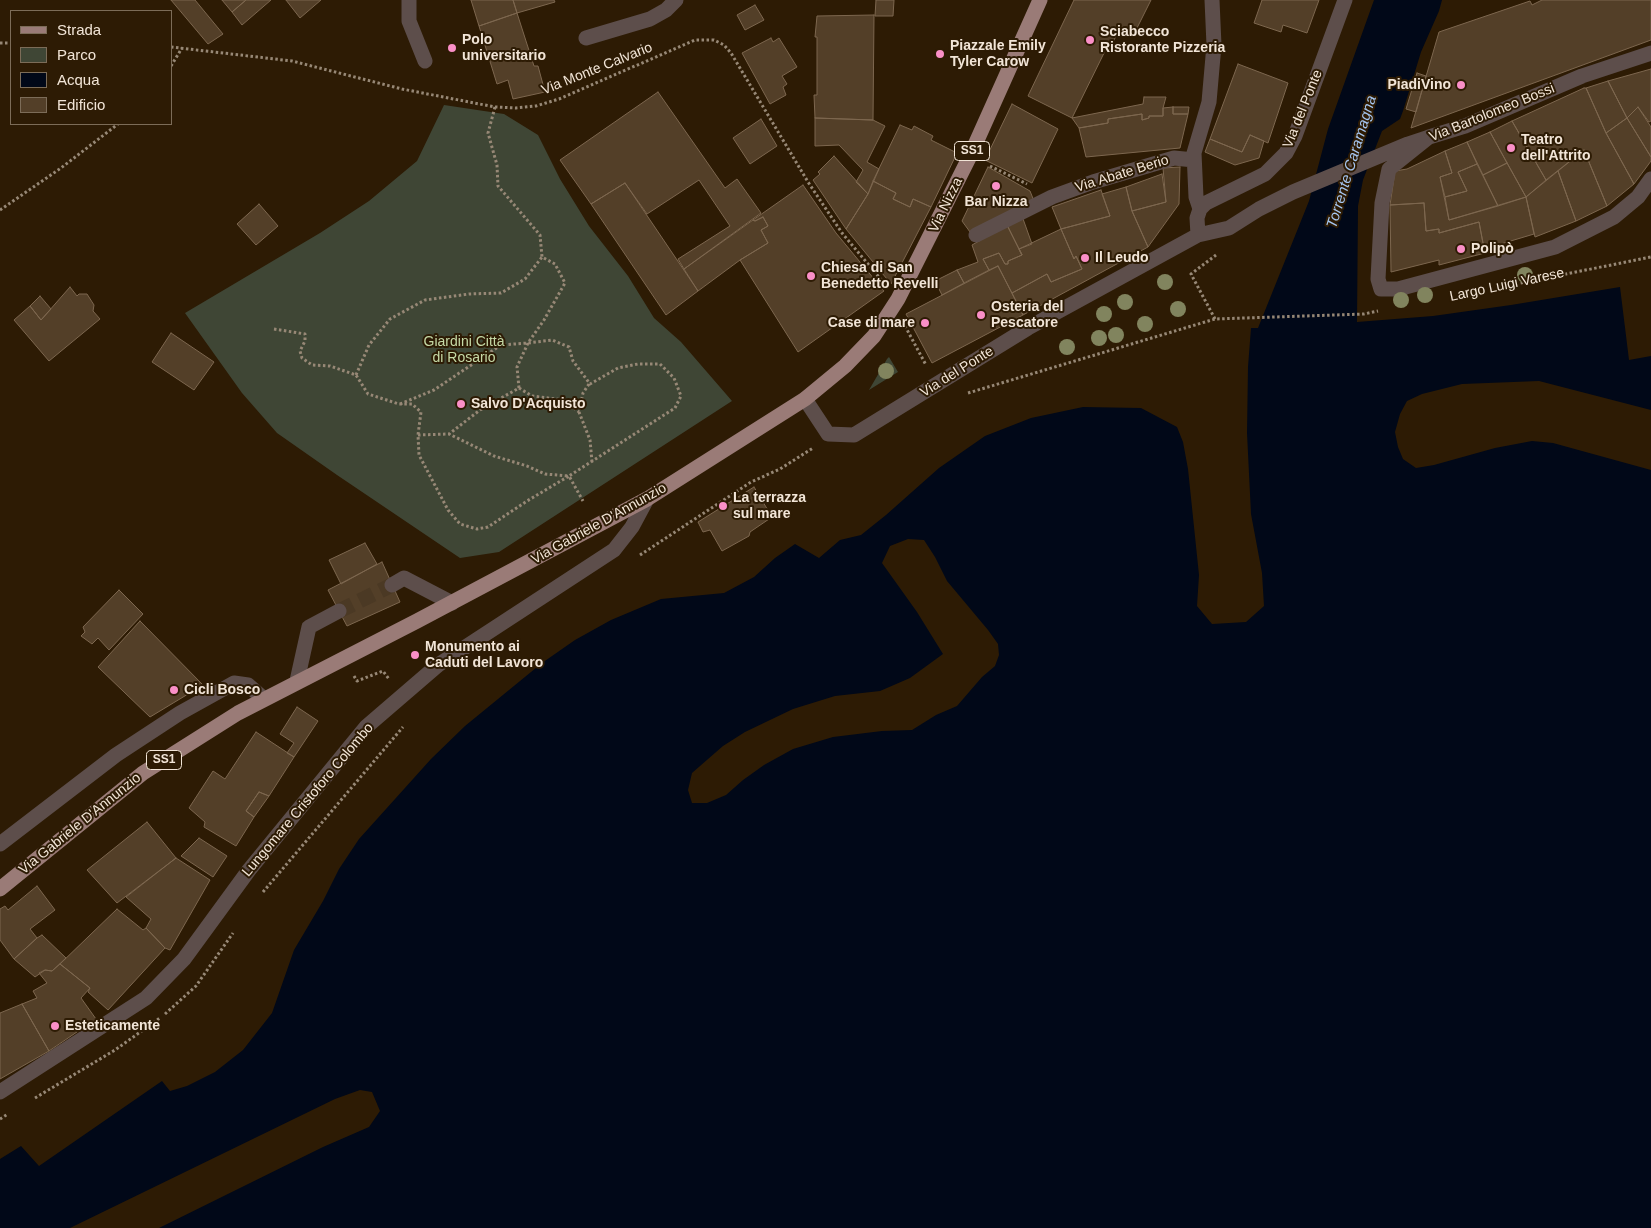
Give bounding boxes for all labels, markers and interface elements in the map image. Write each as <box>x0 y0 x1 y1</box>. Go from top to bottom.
legend <box>10 10 172 125</box>
text: Strada <box>57 21 101 38</box>
place label: Sciabecco Ristorante Pizzeria <box>1100 24 1225 56</box>
place label: Polo universitario <box>462 32 546 64</box>
marker: Sciabecco Ristorante Pizzeria <box>1084 34 1096 46</box>
place label: Piazzale Emily Tyler Carow <box>950 38 1046 70</box>
street label: Via Monte Calvario <box>539 39 655 99</box>
marker: Polo universitario <box>446 42 458 54</box>
text: Parco <box>57 46 96 63</box>
marker: Piazzale Emily Tyler Carow <box>934 48 946 60</box>
street label: Via del Ponte <box>1280 67 1326 151</box>
text: Acqua <box>57 71 100 88</box>
place label: PiadiVino <box>1387 77 1451 93</box>
marker: PiadiVino <box>1455 79 1467 91</box>
street label: Via Bartolomeo Bossi <box>1427 80 1557 146</box>
water label: Torrente Caramagna <box>1323 93 1381 231</box>
text: Edificio <box>57 96 105 113</box>
place label: Teatro dell'Attrito <box>1521 132 1590 164</box>
road number: SS1 <box>954 142 990 160</box>
marker: Teatro dell'Attrito <box>1505 142 1517 154</box>
street label: Via Abate Berio <box>1073 152 1171 196</box>
street label: Via Nizza <box>926 175 966 235</box>
marker: Bar Nizza <box>990 180 1002 192</box>
place label: Bar Nizza <box>964 194 1028 210</box>
place label: Polipò <box>1471 241 1514 257</box>
marker: Polipò <box>1455 243 1467 255</box>
place label: Il Leudo <box>1095 250 1149 266</box>
marker: Il Leudo <box>1079 252 1091 264</box>
place label: Chiesa di San Benedetto Revelli <box>821 260 938 292</box>
street label: Largo Luigi Varese <box>1448 265 1566 305</box>
marker: Chiesa di San Benedetto Revelli <box>805 270 817 282</box>
place label: Osteria del Pescatore <box>991 299 1063 332</box>
marker: Osteria del Pescatore <box>975 309 987 321</box>
place label: Case di mare <box>828 315 915 331</box>
marker: Case di mare <box>919 317 931 329</box>
park label: Giardini Città di Rosario <box>424 334 504 367</box>
street label: Via del Ponte <box>917 343 997 401</box>
place label: Salvo D'Acquisto <box>471 396 586 412</box>
marker: Salvo D'Acquisto <box>455 398 467 410</box>
street label: Via Gabriele D'Annunzio <box>529 480 669 568</box>
place label: La terrazza sul mare <box>733 490 806 522</box>
marker: La terrazza sul mare <box>717 500 729 512</box>
place label: Monumento ai Caduti del Lavoro <box>425 639 543 672</box>
marker: Monumento ai Caduti del Lavoro <box>409 649 421 661</box>
place label: Cicli Bosco <box>184 682 260 698</box>
marker: Cicli Bosco <box>168 684 180 696</box>
street label: Lungomare Cristoforo Colombo <box>239 720 377 880</box>
road number: SS1 <box>146 750 182 770</box>
street label: Via Gabriele D'Annunzio <box>16 770 144 878</box>
place label: Esteticamente <box>65 1018 160 1034</box>
marker: Esteticamente <box>49 1020 61 1032</box>

